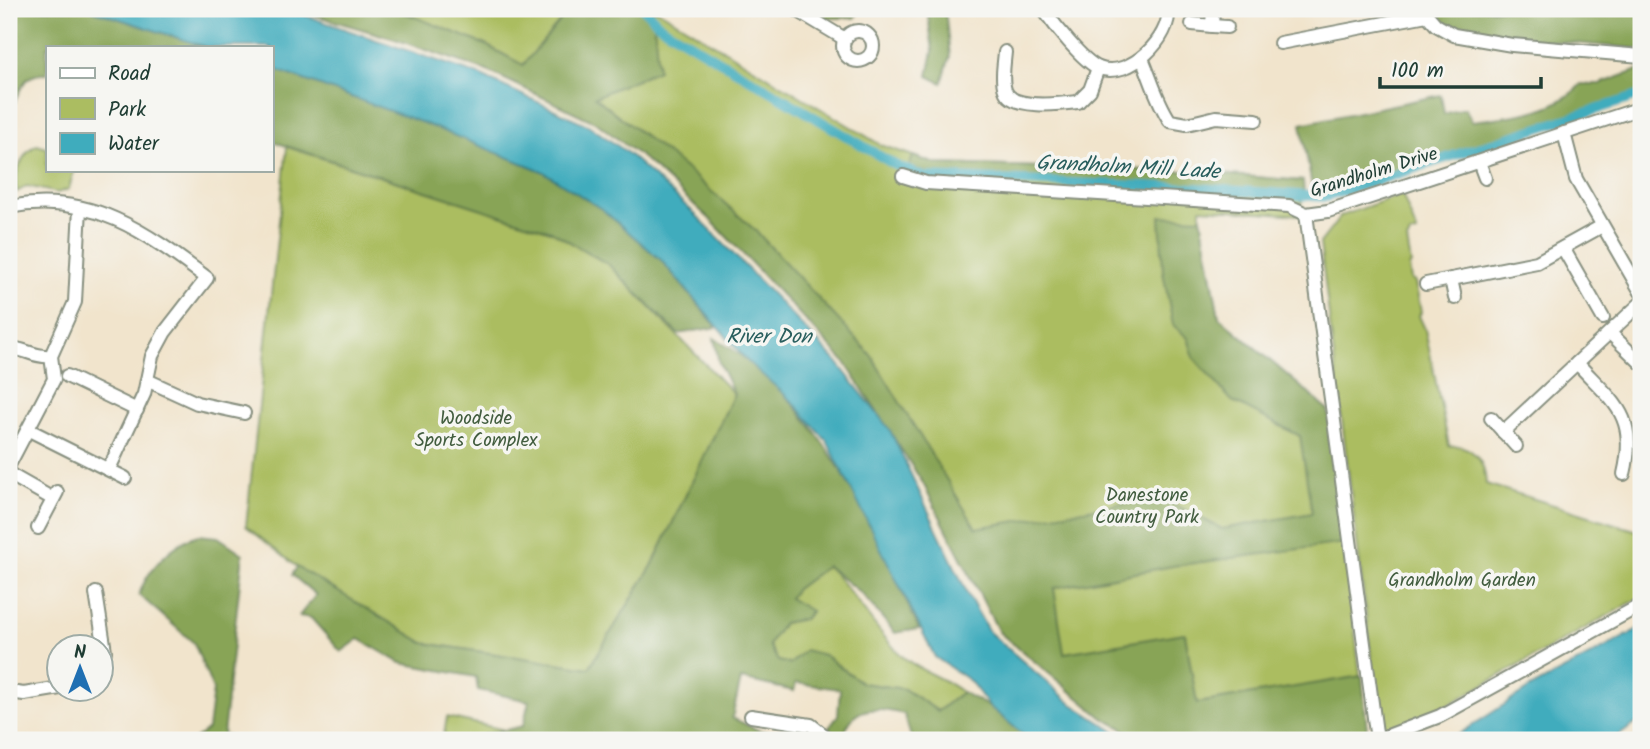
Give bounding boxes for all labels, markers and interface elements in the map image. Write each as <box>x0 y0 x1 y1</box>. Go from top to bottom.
legend <box>46 46 273 172</box>
scale bar <box>1380 46 1542 90</box>
text: 100 m <box>1391 55 1444 88</box>
text: Road <box>108 58 151 91</box>
text: Park <box>108 94 146 127</box>
text: Water <box>108 128 160 161</box>
street label: Grandholm Drive <box>1306 139 1442 207</box>
water label: Grandholm Mill Lade <box>1035 147 1223 189</box>
water label: River Don <box>726 321 813 354</box>
park label: Woodside Sports Complex <box>415 404 538 456</box>
park label: Danestone Country Park <box>1095 481 1199 533</box>
park label: Grandholm Garden <box>1388 566 1536 596</box>
north arrow <box>46 634 116 704</box>
text: N <box>74 638 86 668</box>

